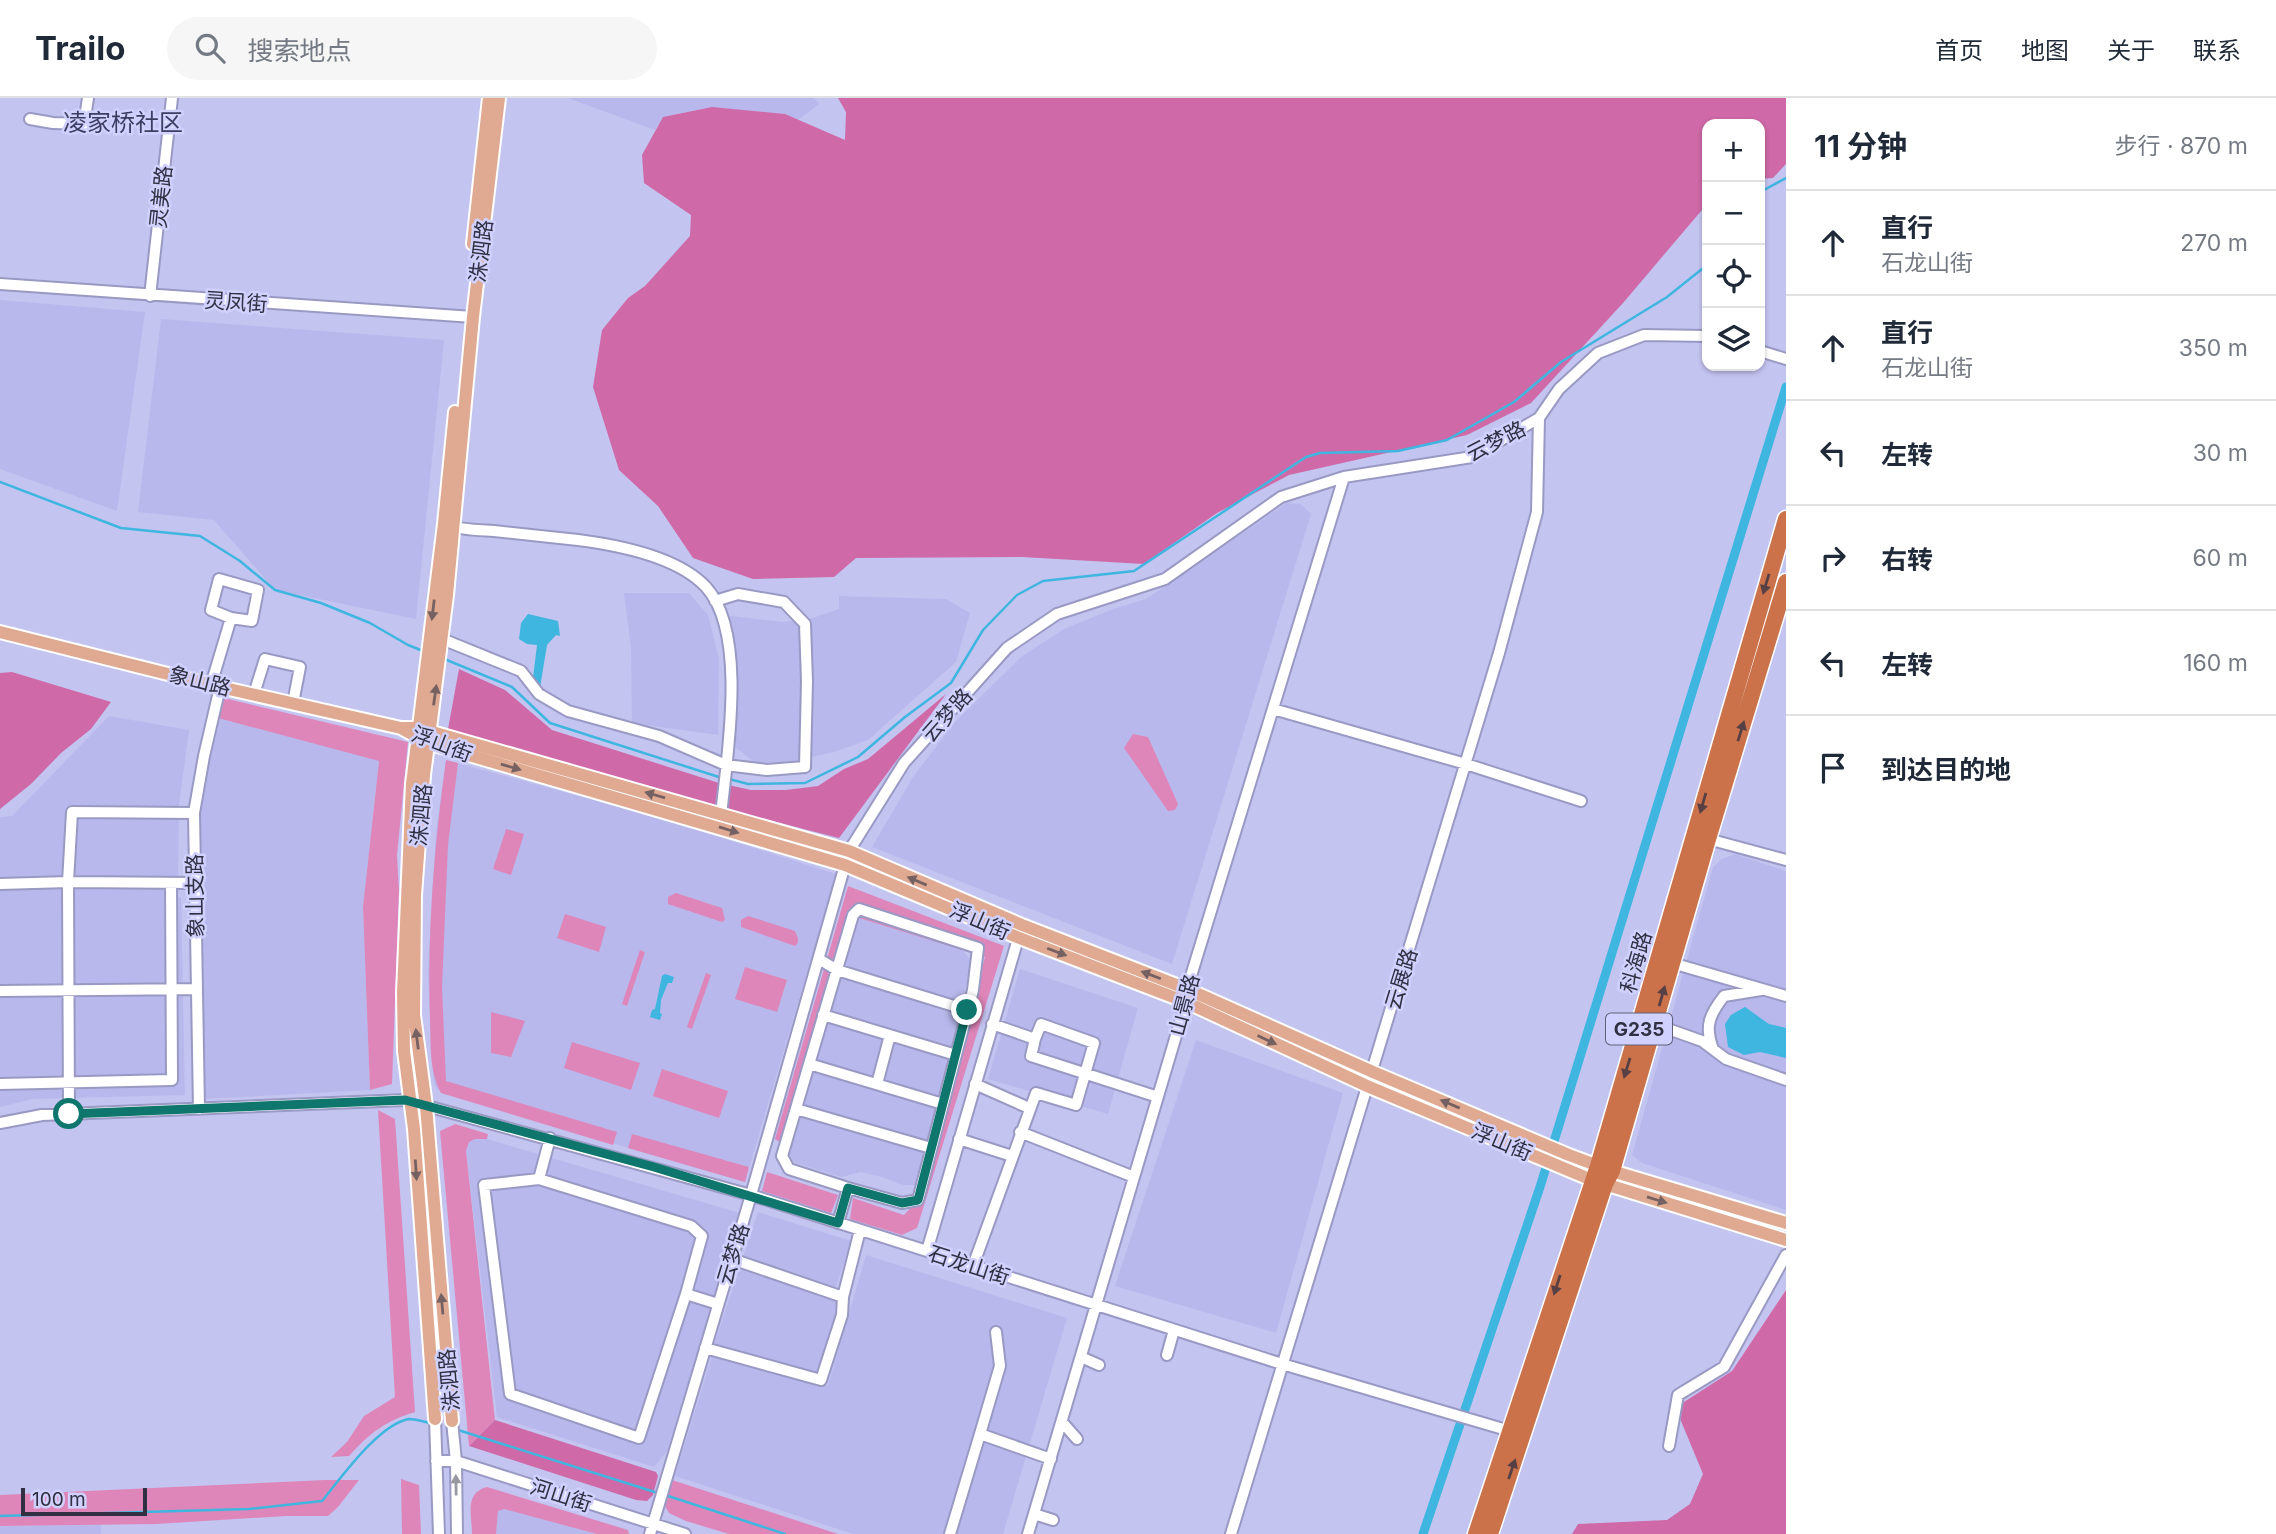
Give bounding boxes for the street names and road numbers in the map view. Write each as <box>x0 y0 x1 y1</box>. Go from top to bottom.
street label: 灵美路 <box>145 164 177 230</box>
street label: 洙泗路 <box>465 218 497 284</box>
street label: 灵凤街 <box>204 287 268 317</box>
street label: 云梦路 <box>1462 416 1530 466</box>
street label: 象山路 <box>166 661 234 701</box>
street label: 云梦路 <box>917 683 977 747</box>
street label: 浮山街 <box>408 721 476 767</box>
street label: 洙泗路 <box>406 783 436 847</box>
street label: 象山支路 <box>182 854 208 938</box>
street label: 浮山街 <box>946 897 1014 945</box>
street label: 科海路 <box>1615 928 1657 996</box>
street label: 云展路 <box>1380 945 1422 1013</box>
street label: 山景路 <box>1164 971 1204 1039</box>
road number: G235 <box>1606 1014 1672 1044</box>
street label: 浮山街 <box>1468 1118 1536 1166</box>
street label: 云梦路 <box>712 1220 754 1288</box>
street label: 石龙山街 <box>925 1240 1013 1290</box>
street label: 洙泗路 <box>434 1348 464 1412</box>
street label: 河山街 <box>527 1473 595 1517</box>

